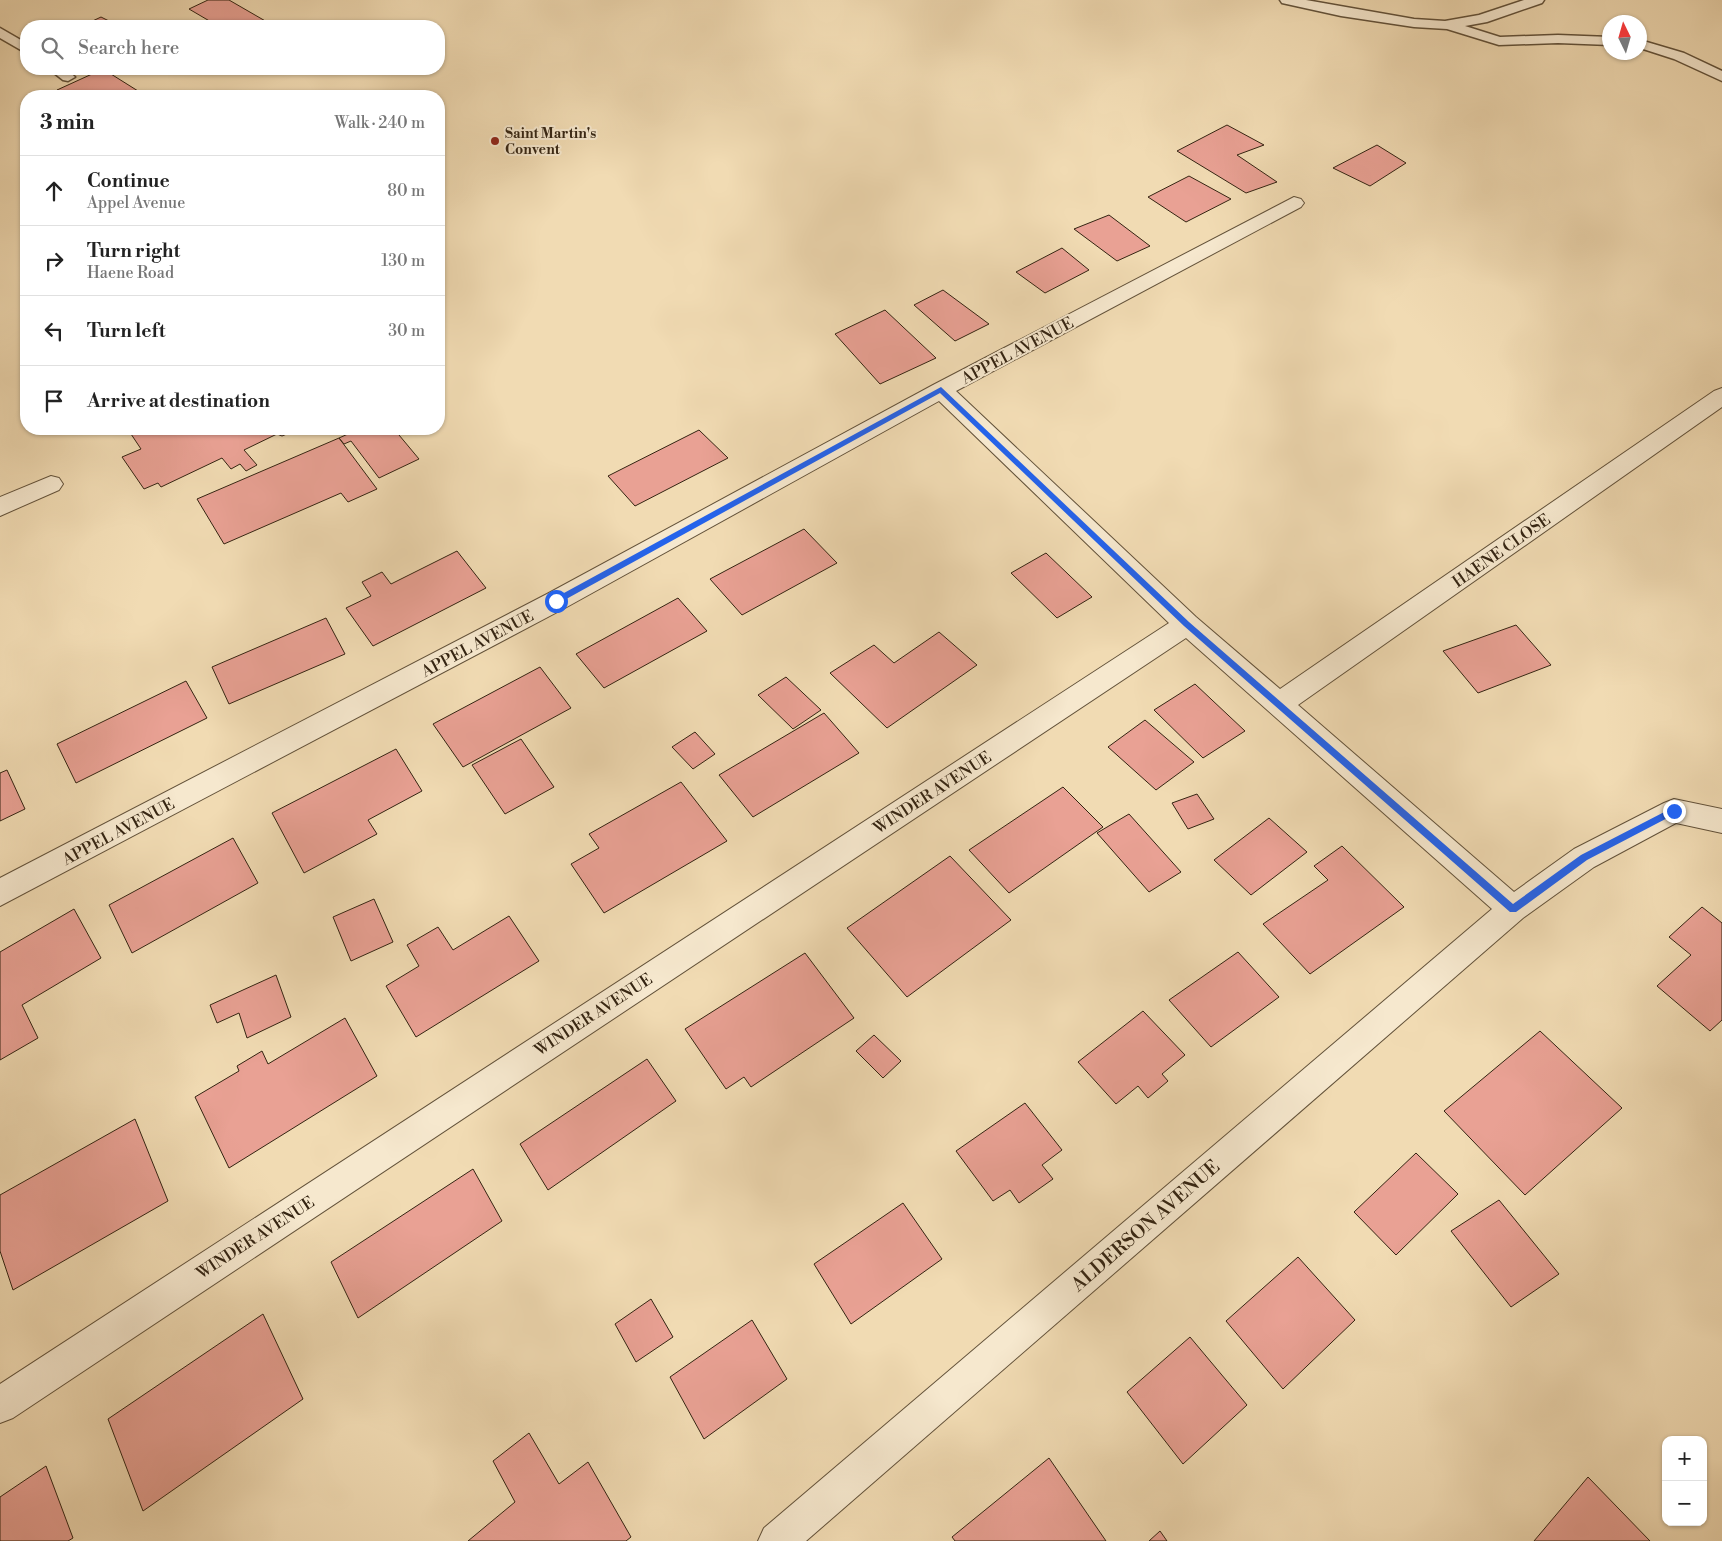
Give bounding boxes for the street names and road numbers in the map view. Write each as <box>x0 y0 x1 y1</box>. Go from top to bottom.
street label: APPEL AVENUE <box>957 313 1077 389</box>
street label: HAENE CLOSE <box>1449 510 1555 592</box>
street label: APPEL AVENUE <box>417 606 537 682</box>
street label: WINDER AVENUE <box>869 747 995 839</box>
street label: APPEL AVENUE <box>58 794 178 870</box>
street label: WINDER AVENUE <box>530 969 656 1061</box>
street label: ALDERSON AVENUE <box>1066 1155 1225 1297</box>
street label: WINDER AVENUE <box>192 1192 318 1284</box>

